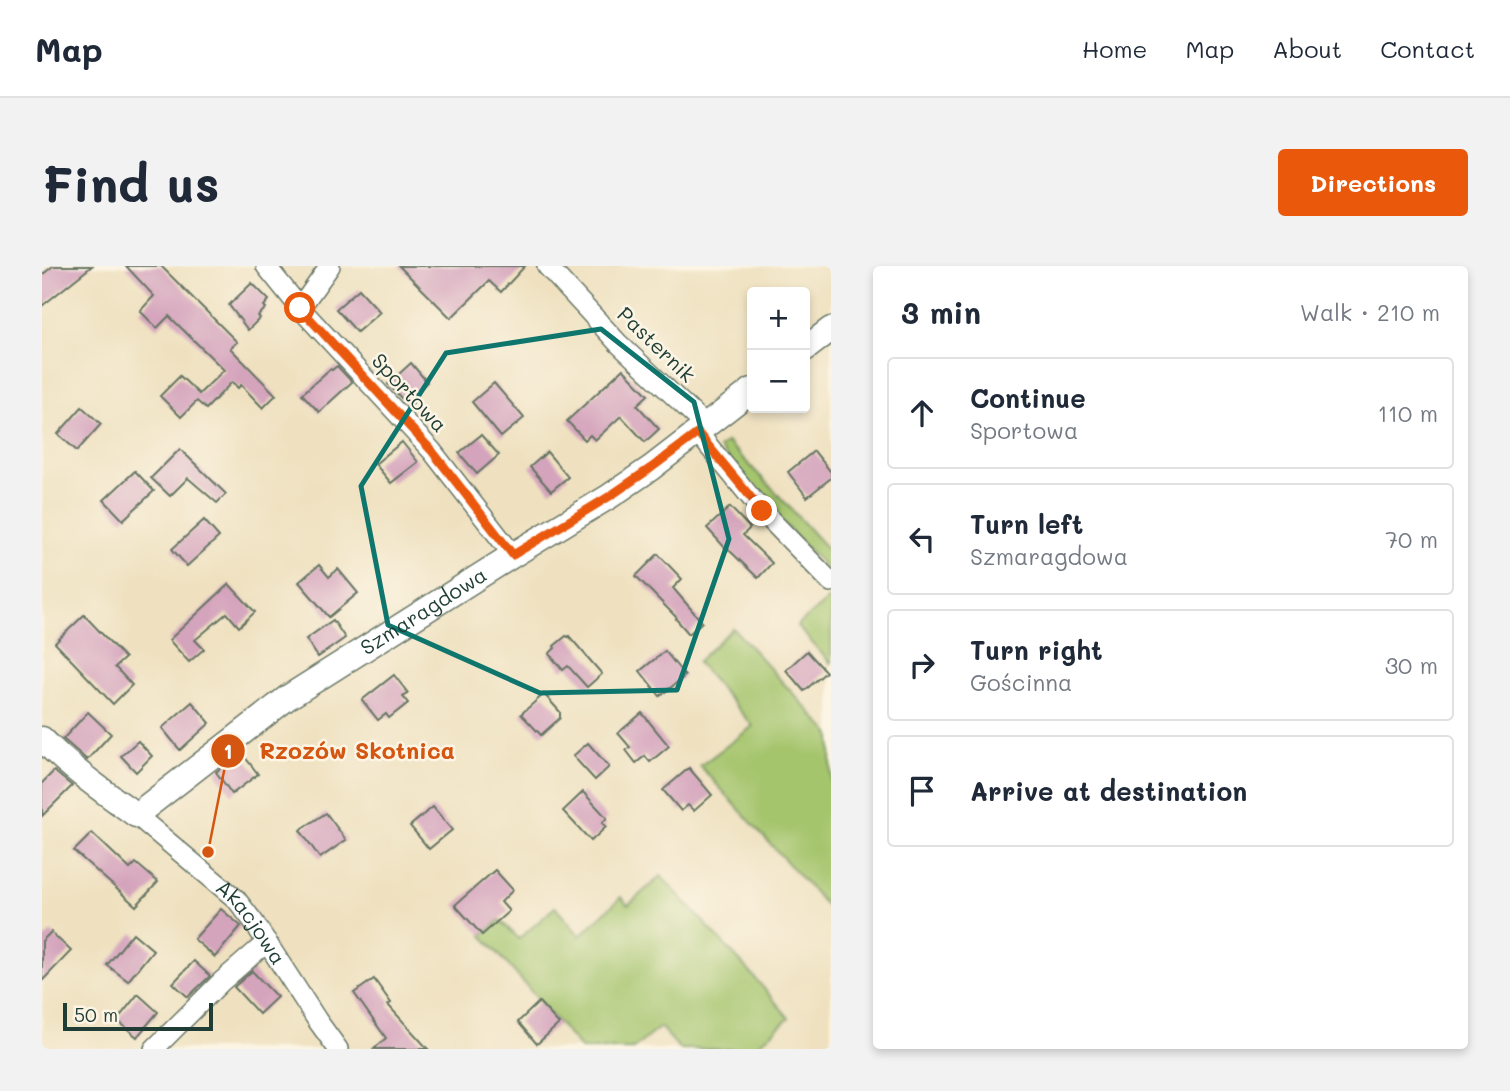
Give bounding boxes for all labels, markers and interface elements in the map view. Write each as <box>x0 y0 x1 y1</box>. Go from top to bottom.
text: Map <box>35 27 103 70</box>
text: Home <box>1082 33 1147 64</box>
text: Map <box>1185 33 1234 64</box>
text: About <box>1272 33 1342 64</box>
text: Contact <box>1380 33 1475 64</box>
button: Directions <box>1278 149 1468 216</box>
text: Find us <box>42 151 220 214</box>
map controls <box>747 287 810 413</box>
button: + <box>747 287 810 350</box>
route start <box>284 292 315 323</box>
text: 3 min <box>901 292 981 332</box>
text: Walk · 210 m <box>1300 297 1440 327</box>
street label: Pasternik <box>612 300 702 388</box>
street label: Sportowa <box>367 347 454 437</box>
button: − <box>747 350 810 413</box>
text: Continue <box>970 381 1086 415</box>
icon: ahead <box>903 394 941 432</box>
text: 110 m <box>1378 398 1438 428</box>
text: Sportowa <box>970 415 1078 445</box>
route end <box>746 495 777 526</box>
text: Turn left <box>970 507 1083 541</box>
icon: left <box>903 520 941 558</box>
text: 70 m <box>1385 524 1438 554</box>
text: Szmaragdowa <box>970 541 1128 571</box>
street label: Szmaragdowa <box>355 560 491 660</box>
text: Turn right <box>970 633 1103 667</box>
icon: right <box>903 646 941 684</box>
text: 30 m <box>1385 650 1438 680</box>
text: Gościnna <box>970 667 1072 697</box>
callout: Rzozów Skotnica <box>210 729 469 773</box>
text: Rzozów Skotnica <box>259 735 455 765</box>
text: 1 <box>223 737 233 764</box>
icon: arrive <box>903 772 941 810</box>
text: Arrive at destination <box>970 774 1247 808</box>
street label: Akacjowa <box>211 873 293 969</box>
scale bar <box>63 1000 214 1032</box>
text: 50 m <box>74 1002 118 1027</box>

